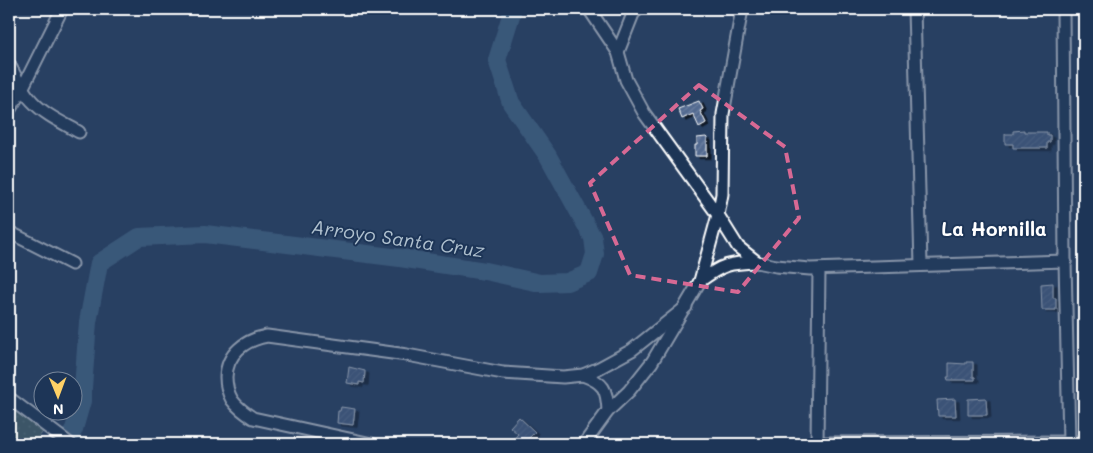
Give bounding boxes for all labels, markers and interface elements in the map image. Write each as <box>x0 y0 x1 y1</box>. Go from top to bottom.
water label: Arroyo Santa Cruz <box>310 214 486 263</box>
district label: La Hornilla <box>941 216 1047 241</box>
north arrow <box>32 370 82 420</box>
text: N <box>53 400 64 419</box>

